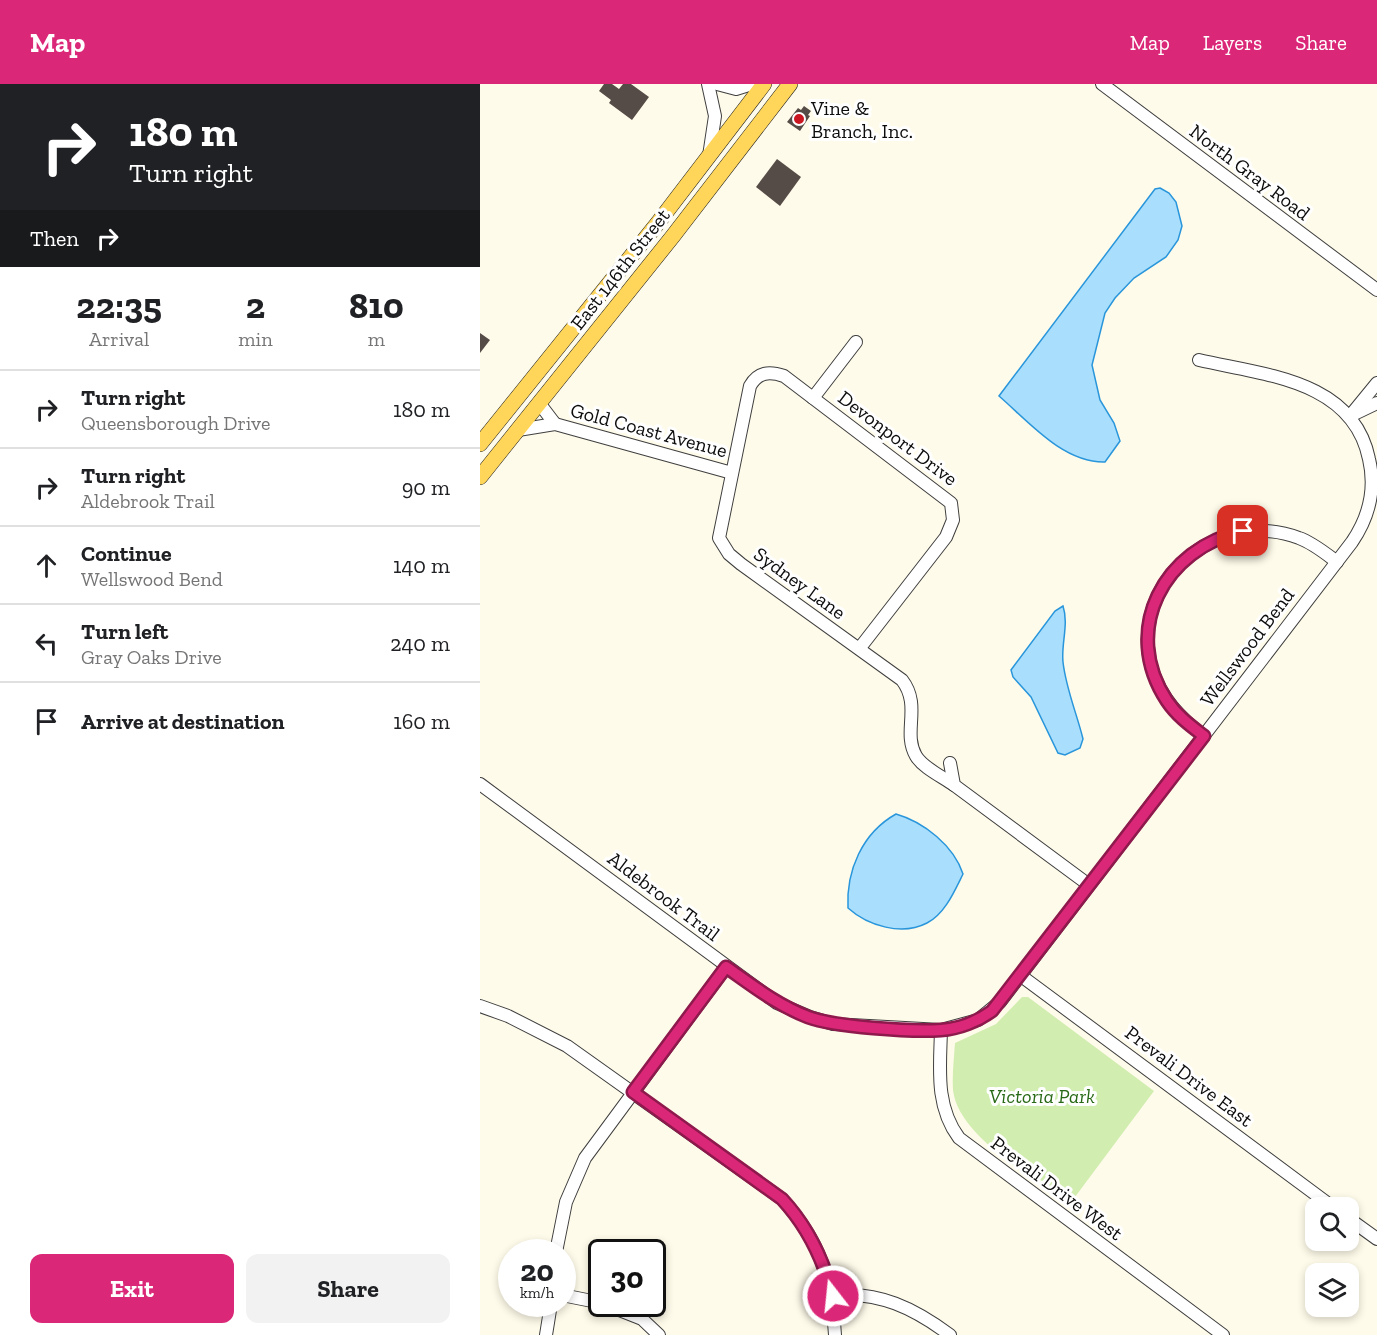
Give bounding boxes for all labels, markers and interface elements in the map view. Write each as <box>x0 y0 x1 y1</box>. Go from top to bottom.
text: Map <box>30 26 85 59</box>
text: Map <box>1130 30 1170 55</box>
text: Layers <box>1203 30 1262 55</box>
text: Share <box>1295 30 1347 55</box>
place label: Vine & Branch, Inc. <box>810 96 913 143</box>
text: 180 m <box>129 106 237 157</box>
icon: right <box>30 108 108 186</box>
marker: Vine & Branch, Inc. <box>792 112 806 126</box>
street label: North Gray Road <box>1185 119 1315 225</box>
text: Turn right <box>129 157 253 189</box>
street label: East 146th Street <box>565 203 675 334</box>
icon: right <box>91 222 124 255</box>
text: Then <box>30 225 79 252</box>
text: 22:35 <box>76 284 162 327</box>
text: 2 <box>246 284 265 327</box>
text: 810 <box>349 284 404 327</box>
text: Arrival <box>89 327 149 351</box>
text: min <box>238 327 273 351</box>
text: m <box>368 327 385 351</box>
text: Turn right <box>81 384 185 411</box>
street label: Devonport Drive <box>834 385 962 491</box>
icon: right <box>30 393 63 426</box>
text: 180 m <box>393 396 450 423</box>
street label: Gold Coast Avenue <box>568 398 730 462</box>
text: Queensborough Drive <box>81 411 270 435</box>
text: Turn right <box>81 462 185 489</box>
icon: right <box>30 471 63 504</box>
text: 90 m <box>402 474 450 501</box>
text: Aldebrook Trail <box>81 489 215 513</box>
pin <box>1217 505 1268 556</box>
icon: arrive <box>1226 514 1259 547</box>
text: Continue <box>81 540 172 567</box>
street label: Sydney Lane <box>749 542 851 624</box>
icon: ahead <box>30 549 63 582</box>
text: 140 m <box>393 552 450 579</box>
text: Wellswood Bend <box>81 567 223 591</box>
street label: Wellswood Bend <box>1195 583 1299 711</box>
text: Turn left <box>81 618 168 645</box>
icon: left <box>30 627 63 660</box>
text: 240 m <box>390 630 450 657</box>
text: Gray Oaks Drive <box>81 645 222 669</box>
icon: arrive <box>30 705 63 738</box>
text: Arrive at destination <box>81 708 284 735</box>
text: 160 m <box>393 708 450 735</box>
street label: Aldebrook Trail <box>603 846 725 946</box>
street label: Prevali Drive East <box>1121 1020 1258 1132</box>
park label: Victoria Park <box>989 1084 1095 1108</box>
street label: Prevali Drive West <box>986 1131 1128 1246</box>
map controls <box>1305 1197 1359 1317</box>
button: search <box>1305 1197 1359 1251</box>
speed limit sign: 30 <box>588 1239 666 1317</box>
text: 20 <box>520 1253 554 1289</box>
button: Exit <box>30 1254 234 1323</box>
button: Share <box>246 1254 450 1323</box>
button: layers <box>1305 1263 1359 1317</box>
position arrow <box>801 1264 865 1328</box>
text: km/h <box>520 1284 554 1302</box>

